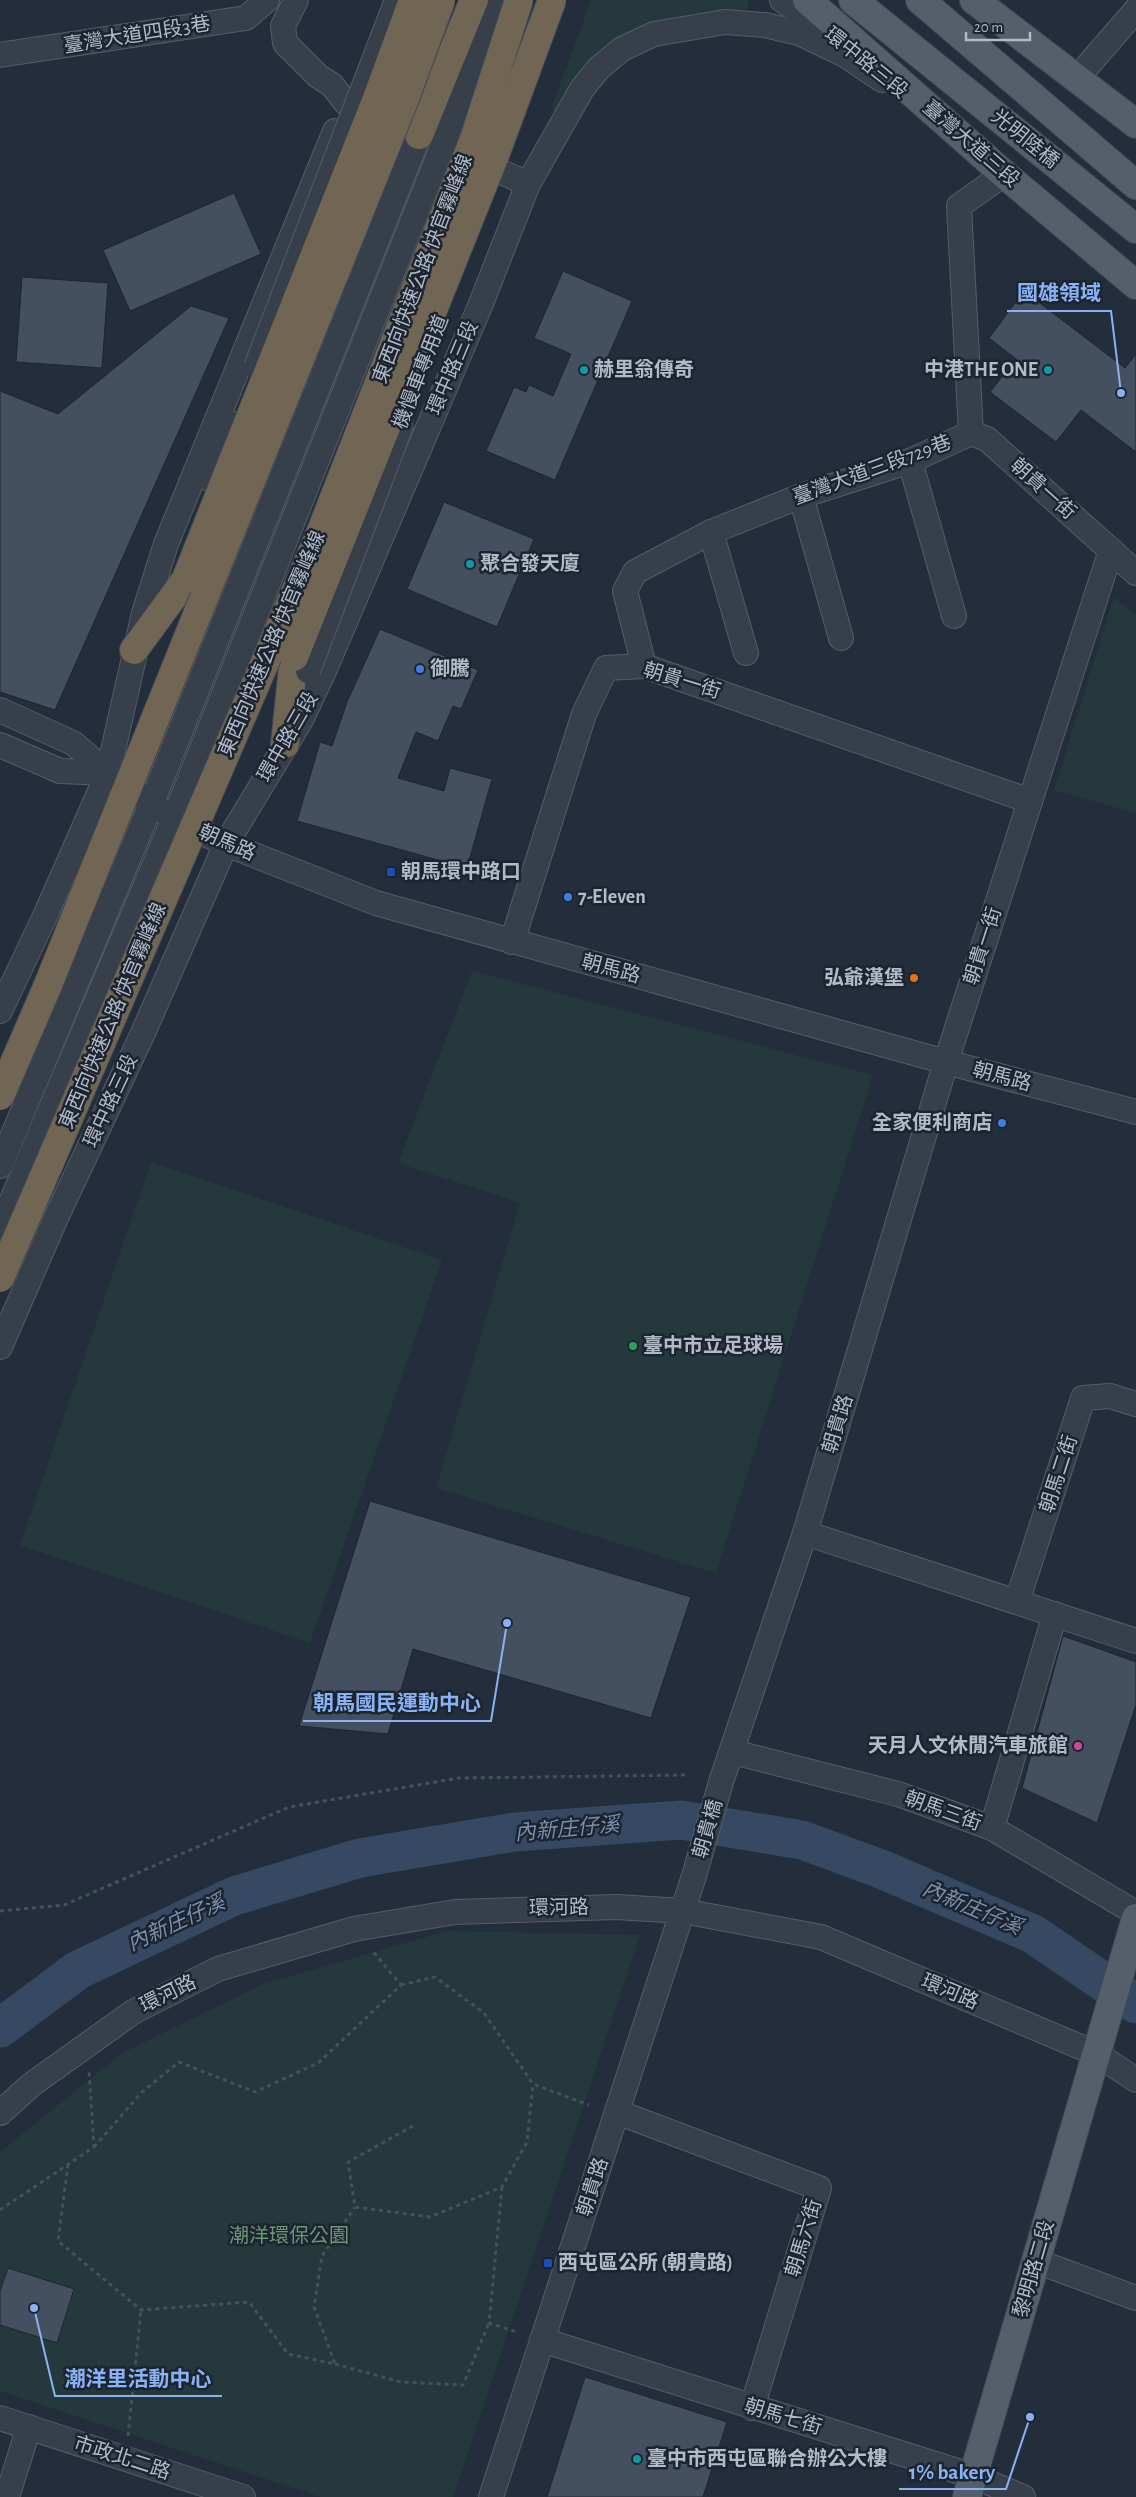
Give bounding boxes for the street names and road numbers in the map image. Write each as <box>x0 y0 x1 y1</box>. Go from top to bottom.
street label: 臺灣大道四段3巷 <box>62 13 212 56</box>
street label: 環中路三段 <box>821 23 912 102</box>
street label: 臺灣大道三段 <box>919 96 1023 191</box>
street label: 光明陸橋 <box>988 105 1063 172</box>
street label: 東西向快速公路 快官霧峰線 <box>368 151 476 386</box>
street label: 機慢車專用道 <box>389 312 452 432</box>
street label: 環中路三段 <box>423 318 482 418</box>
street label: 臺灣大道三段729巷 <box>790 431 954 508</box>
street label: 朝貴一街 <box>1007 453 1081 523</box>
street label: 東西向快速公路 快官霧峰線 <box>213 527 329 760</box>
street label: 朝貴一街 <box>641 658 724 702</box>
street label: 環中路三段 <box>253 688 322 785</box>
street label: 朝馬路 <box>196 821 259 864</box>
street label: 東西向快速公路 快官霧峰線 <box>54 899 170 1132</box>
street label: 朝貴一街 <box>959 904 1005 987</box>
street label: 朝馬路 <box>579 951 643 986</box>
street label: 環中路三段 <box>80 1051 141 1151</box>
street label: 朝馬路 <box>970 1059 1034 1094</box>
street label: 朝貴路 <box>818 1392 856 1456</box>
street label: 朝馬二街 <box>1036 1433 1081 1515</box>
street label: 朝馬三街 <box>902 1787 984 1834</box>
street label: 朝貴橋 <box>688 1797 726 1861</box>
street label: 環河路 <box>529 1896 589 1919</box>
street label: 環河路 <box>918 1970 982 2013</box>
street label: 環河路 <box>136 1971 199 2016</box>
street label: 朝貴路 <box>572 2155 612 2219</box>
street label: 朝馬六街 <box>782 2197 825 2279</box>
street label: 黎明路二段 <box>1010 2218 1057 2320</box>
street label: 朝馬七街 <box>742 2395 824 2438</box>
street label: 市政北二路 <box>71 2432 173 2483</box>

